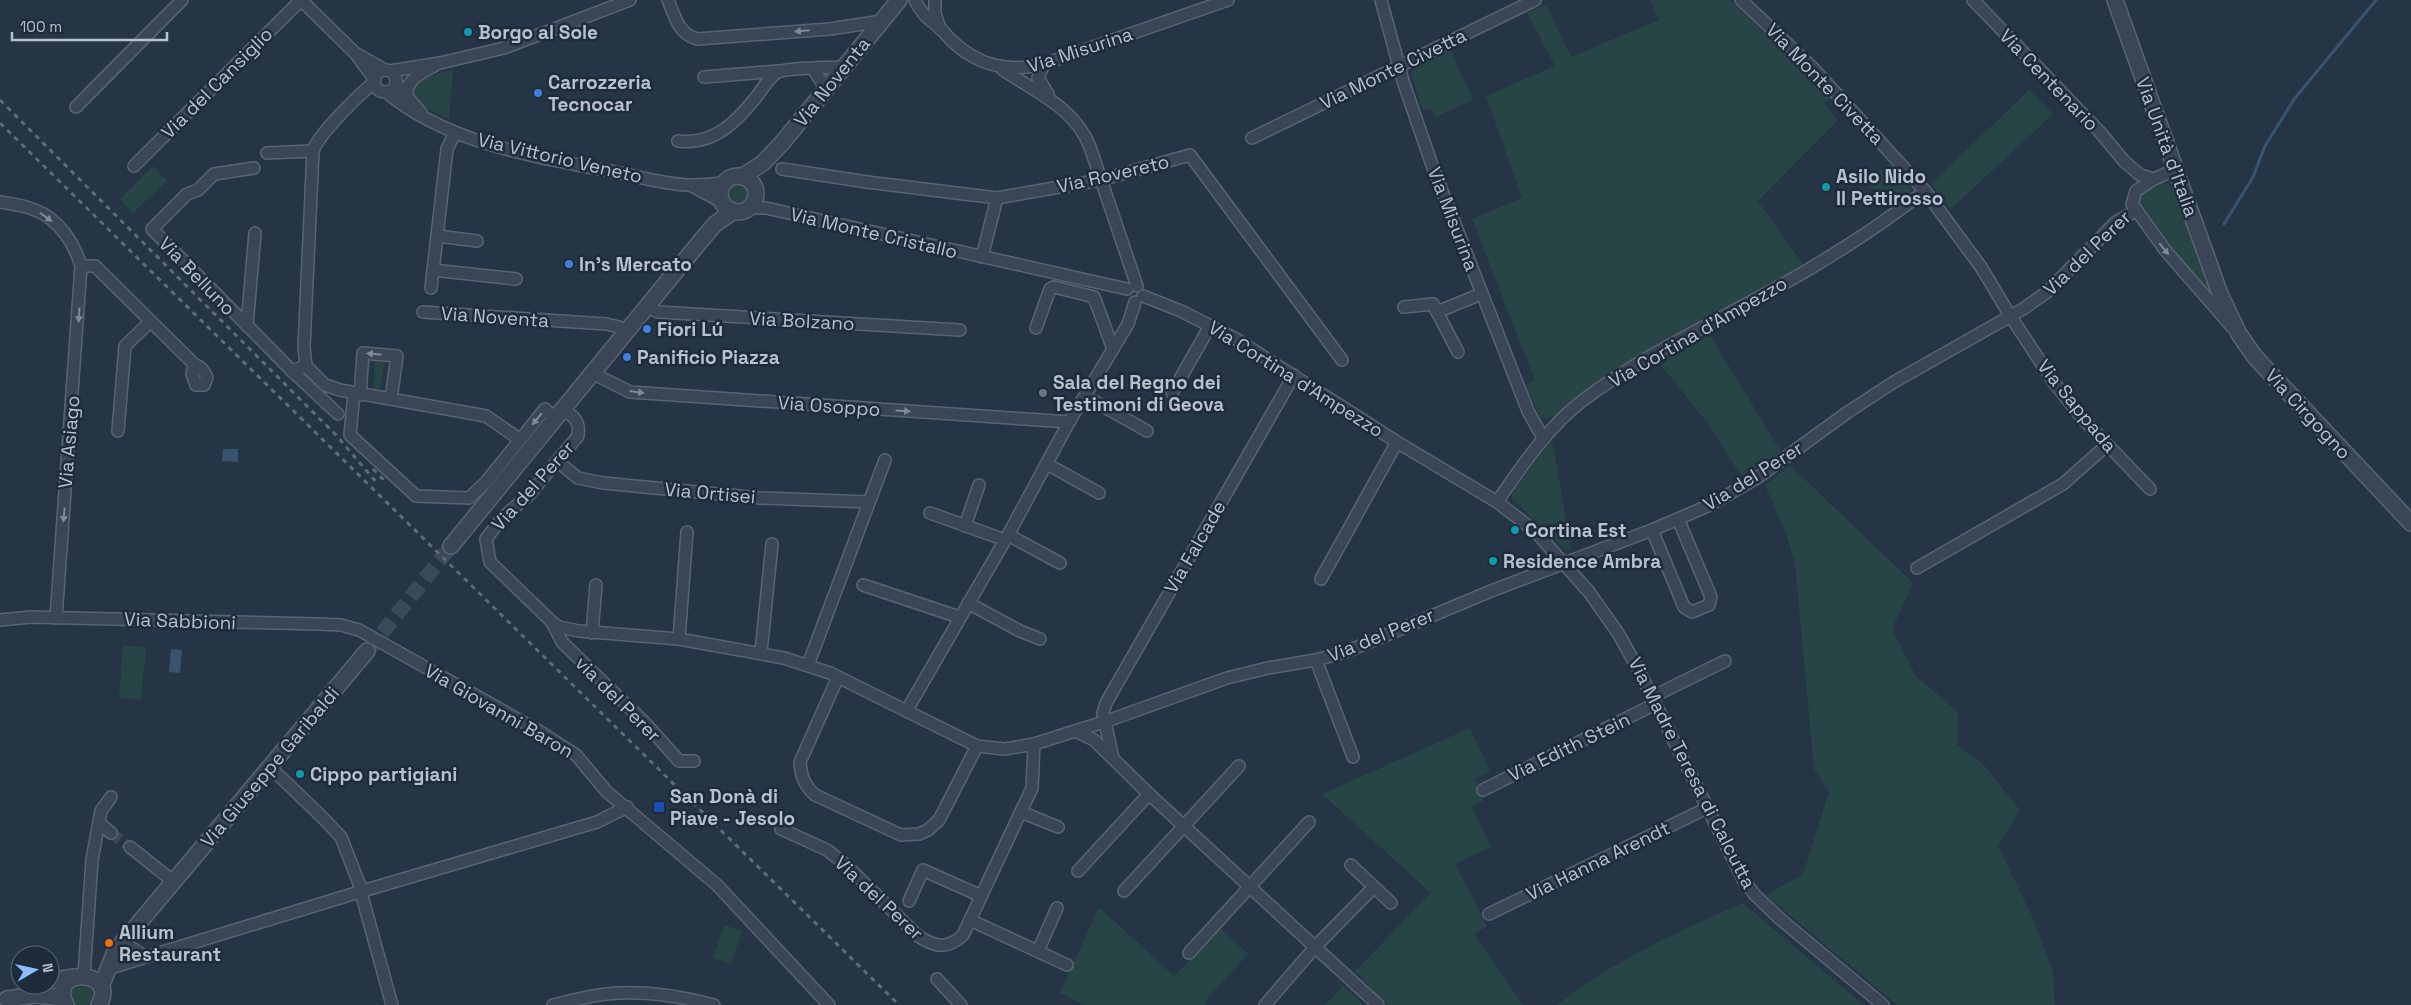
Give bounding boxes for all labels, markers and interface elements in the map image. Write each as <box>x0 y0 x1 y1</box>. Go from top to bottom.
scale bar <box>12 10 168 42</box>
text: 100 m <box>20 17 62 36</box>
street label: Via Monte Civetta <box>1760 18 1890 150</box>
place label: Borgo al Sole <box>478 20 598 45</box>
street label: Via Misurina <box>1024 21 1136 79</box>
street label: Via del Cansiglio <box>156 22 278 144</box>
street label: Via Monte Civetta <box>1316 23 1470 115</box>
street label: Via Centenario <box>1994 24 2104 136</box>
marker: Borgo al Sole <box>462 26 474 38</box>
one-way arrow <box>794 28 810 36</box>
street label: Via Noventa <box>788 32 876 132</box>
place label: Carrozzeria Tecnocar <box>548 70 651 117</box>
street label: Via Unità d'Italia <box>2130 74 2204 220</box>
marker: Carrozzeria Tecnocar <box>532 87 544 99</box>
street label: Via Vittorio Veneto <box>475 127 645 189</box>
street label: Via Rovereto <box>1054 149 1172 199</box>
street label: Via Misurina <box>1422 163 1484 275</box>
place label: Asilo Nido Il Pettirosso <box>1836 164 1943 211</box>
marker: Asilo Nido Il Pettirosso <box>1820 181 1832 193</box>
street label: Via Monte Cristallo <box>788 202 960 264</box>
street label: Via del Perer <box>2038 205 2136 301</box>
one-way arrow <box>39 212 53 222</box>
street label: Via Belluno <box>153 231 241 321</box>
one-way arrow <box>2159 242 2170 255</box>
place label: In's Mercato <box>579 252 692 277</box>
marker: In's Mercato <box>563 258 575 270</box>
street label: Via Cortina d'Ampezzo <box>1604 271 1792 393</box>
street label: Via Noventa <box>440 301 550 333</box>
street label: Via Bolzano <box>749 306 855 336</box>
one-way arrow <box>74 307 82 323</box>
street label: Via Cortina d'Ampezzo <box>1204 315 1388 443</box>
place label: Fiori Lú <box>657 317 723 342</box>
marker: Fiori Lú <box>641 323 653 335</box>
place label: Panificio Piazza <box>637 345 780 370</box>
one-way arrow <box>366 350 382 358</box>
marker: Panificio Piazza <box>621 351 633 363</box>
street label: Via Sappada <box>2032 354 2122 458</box>
street label: Via Cirgogno <box>2259 363 2357 465</box>
place label: Sala del Regno dei Testimoni di Geova <box>1053 370 1224 417</box>
marker: Sala del Regno dei Testimoni di Geova <box>1037 387 1049 399</box>
one-way arrow <box>629 388 645 396</box>
street label: Via Osoppo <box>777 390 881 422</box>
street label: Via Asiago <box>52 394 86 490</box>
one-way arrow <box>896 407 912 415</box>
one-way arrow <box>531 412 543 424</box>
street label: Via del Perer <box>486 436 580 536</box>
street label: Via del Perer <box>1699 436 1807 516</box>
street label: Via Ortisei <box>663 477 757 509</box>
street label: Via Falcade <box>1158 496 1232 598</box>
one-way arrow <box>59 507 67 523</box>
place label: Cortina Est <box>1525 518 1627 543</box>
marker: Cortina Est <box>1509 524 1521 536</box>
place label: Residence Ambra <box>1503 549 1661 574</box>
marker: Residence Ambra <box>1487 555 1499 567</box>
street label: Via del Perer <box>1324 602 1438 668</box>
street label: Via Sabbioni <box>124 607 236 635</box>
street label: via del Perer <box>570 651 666 747</box>
street label: Via Madre Teresa di Calcutta <box>1623 653 1761 893</box>
street label: Via Giovanni Baron <box>420 658 578 764</box>
street label: Via Giuseppe Garibaldi <box>195 681 345 853</box>
street label: Via Edith Stein <box>1504 707 1634 787</box>
place label: Cippo partigiani <box>310 762 457 787</box>
marker: Cippo partigiani <box>294 768 306 780</box>
place label: San Donà di Piave - Jesolo <box>670 784 795 831</box>
marker: San Donà di Piave - Jesolo <box>652 800 666 814</box>
street label: Via Hanna Arendt <box>1522 815 1674 907</box>
street label: Via del Perer <box>829 850 929 946</box>
place label: Allium Restaurant <box>119 920 221 967</box>
marker: Allium Restaurant <box>103 937 115 949</box>
north arrow <box>10 945 60 995</box>
text: N <box>38 962 57 974</box>

